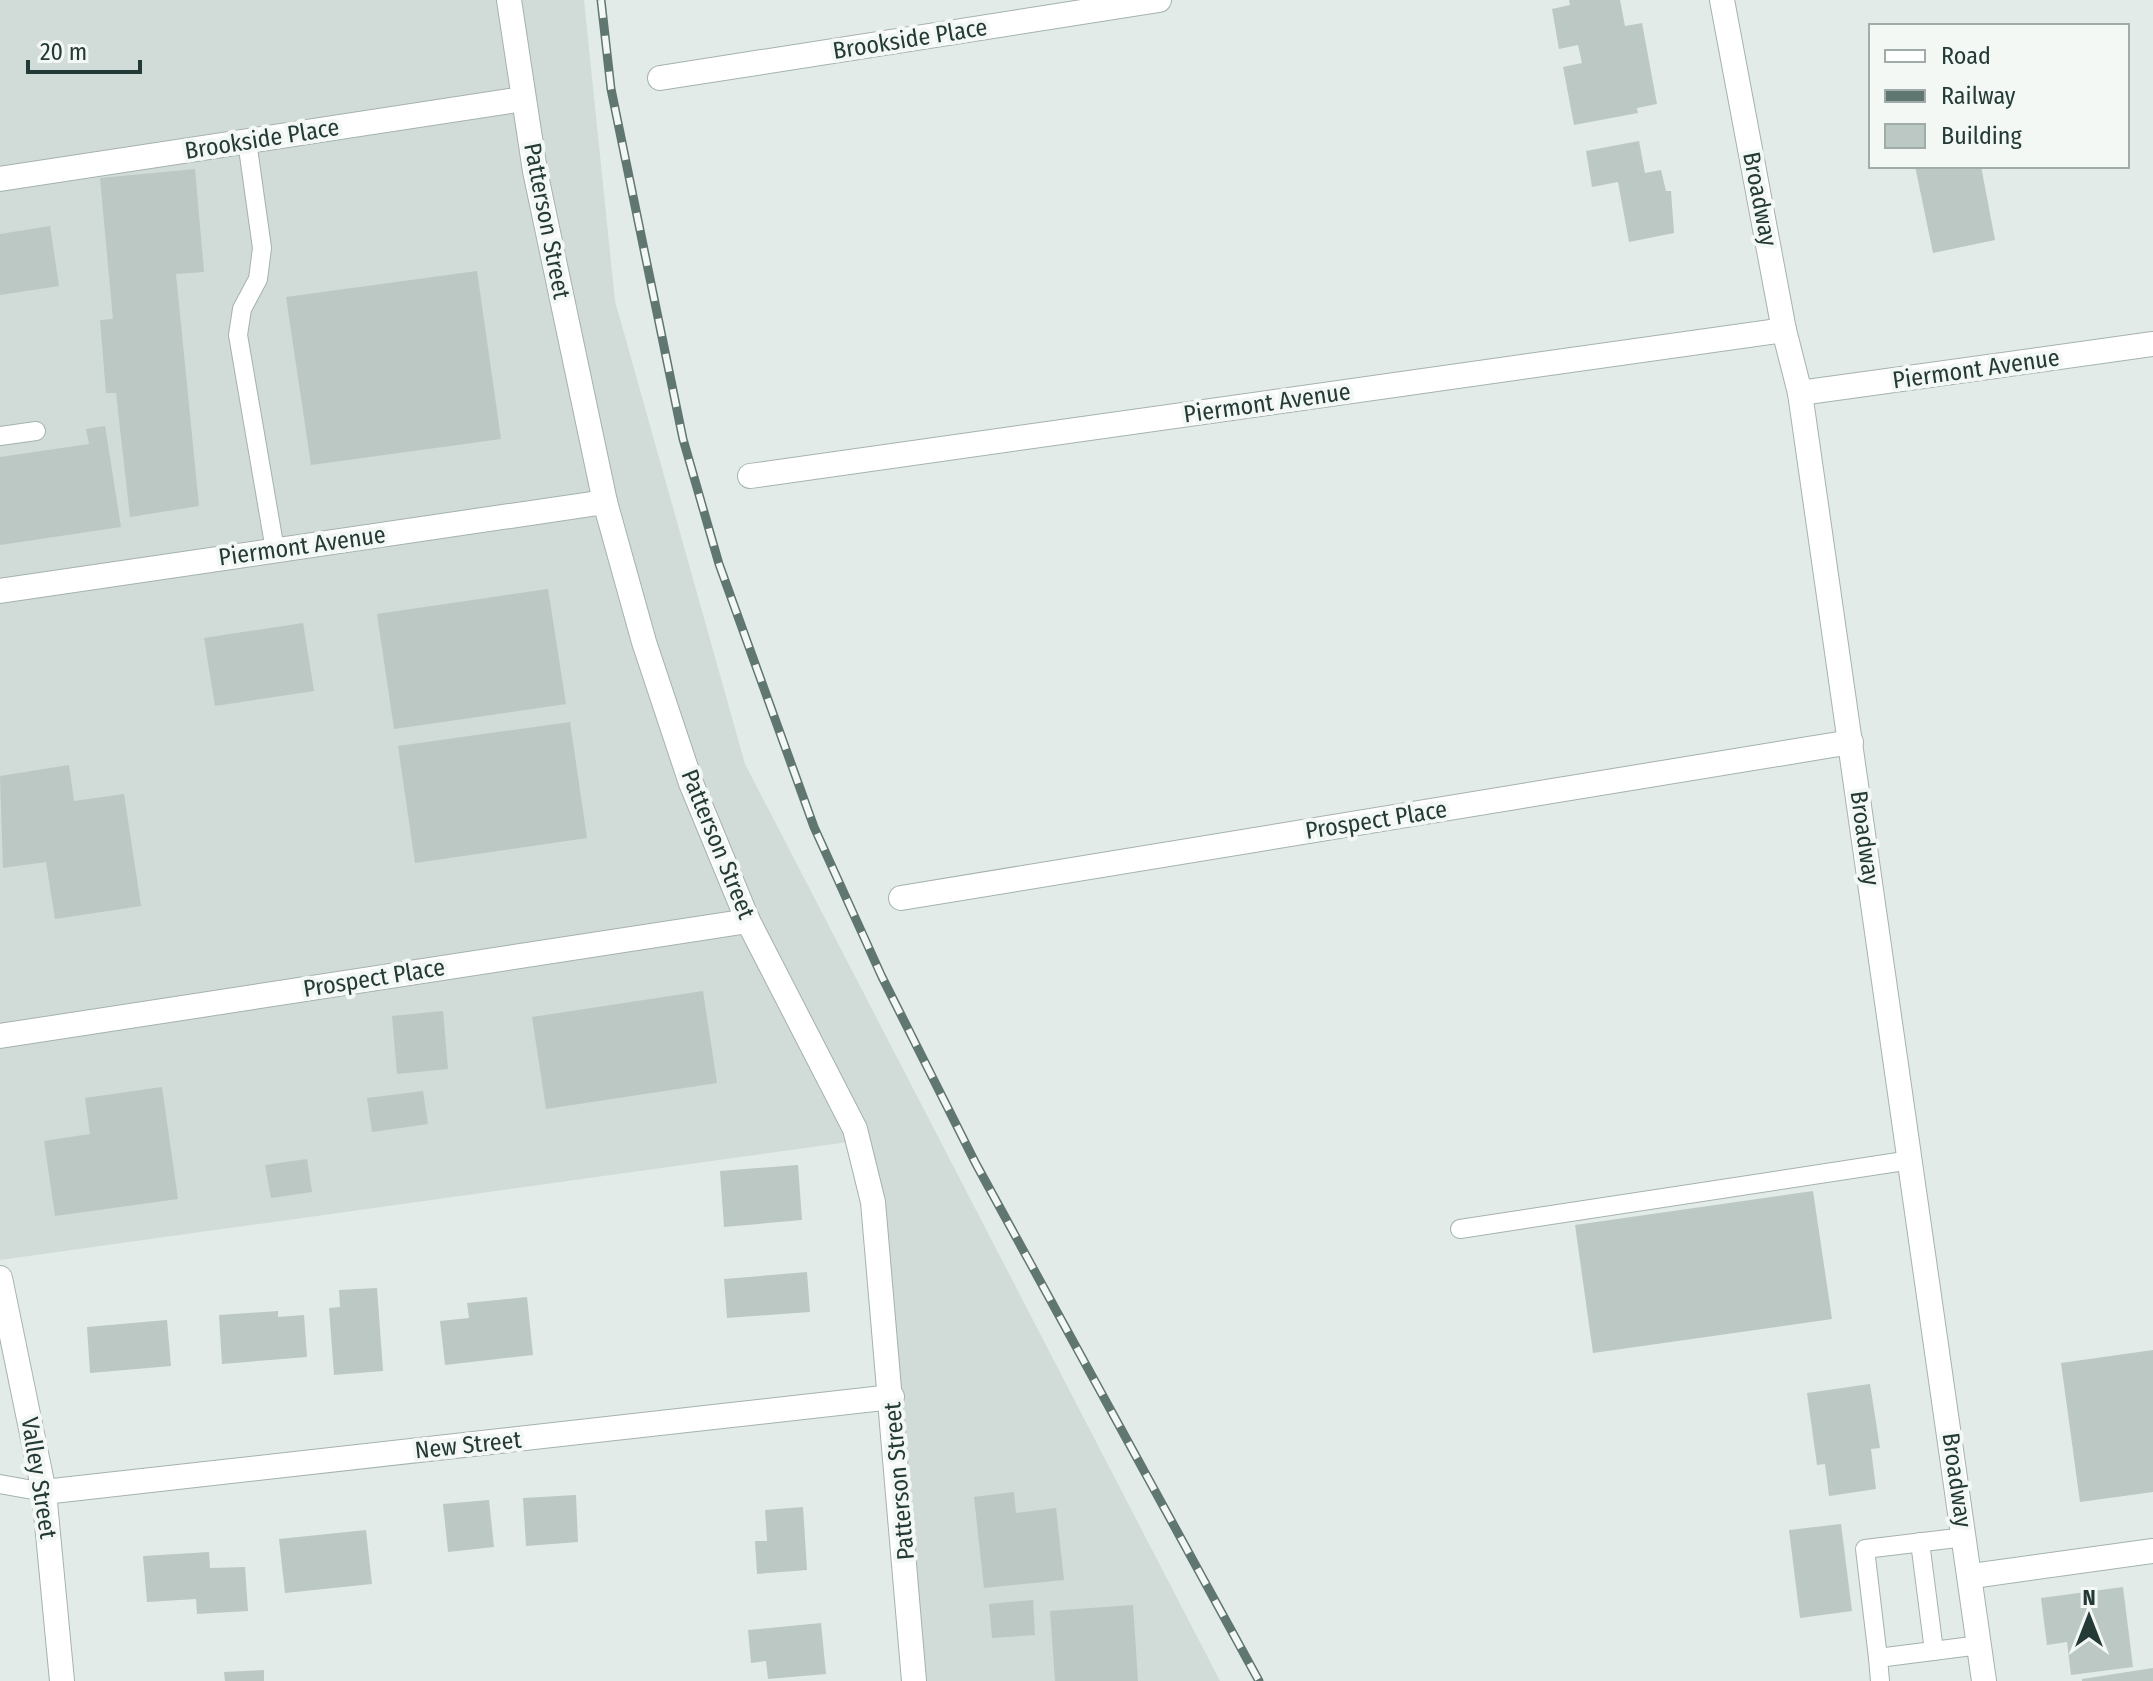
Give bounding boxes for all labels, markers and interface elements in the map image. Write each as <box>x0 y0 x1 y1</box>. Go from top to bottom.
street label: Brookside Place <box>831 13 989 65</box>
scale bar <box>28 24 140 74</box>
legend <box>1869 24 2129 168</box>
text: 20 m <box>40 38 87 66</box>
text: Road <box>1941 42 1991 70</box>
text: Railway <box>1941 82 2016 110</box>
street label: Brookside Place <box>183 113 341 165</box>
text: Building <box>1941 122 2023 150</box>
street label: Patterson Street <box>518 141 576 302</box>
street label: Broadway <box>1737 150 1783 249</box>
street label: Piermont Avenue <box>1891 343 2061 395</box>
street label: Piermont Avenue <box>1182 377 1352 429</box>
street label: Piermont Avenue <box>217 520 387 572</box>
street label: Patterson Street <box>675 765 761 923</box>
street label: Broadway <box>1844 789 1886 887</box>
street label: Prospect Place <box>1303 795 1449 845</box>
street label: Prospect Place <box>301 953 447 1003</box>
street label: Patterson Street <box>878 1401 920 1561</box>
street label: Valley Street <box>16 1415 62 1541</box>
street label: New Street <box>413 1425 523 1465</box>
street label: Broadway <box>1936 1431 1978 1529</box>
north arrow <box>2049 1577 2129 1657</box>
text: N <box>2082 1584 2096 1611</box>

